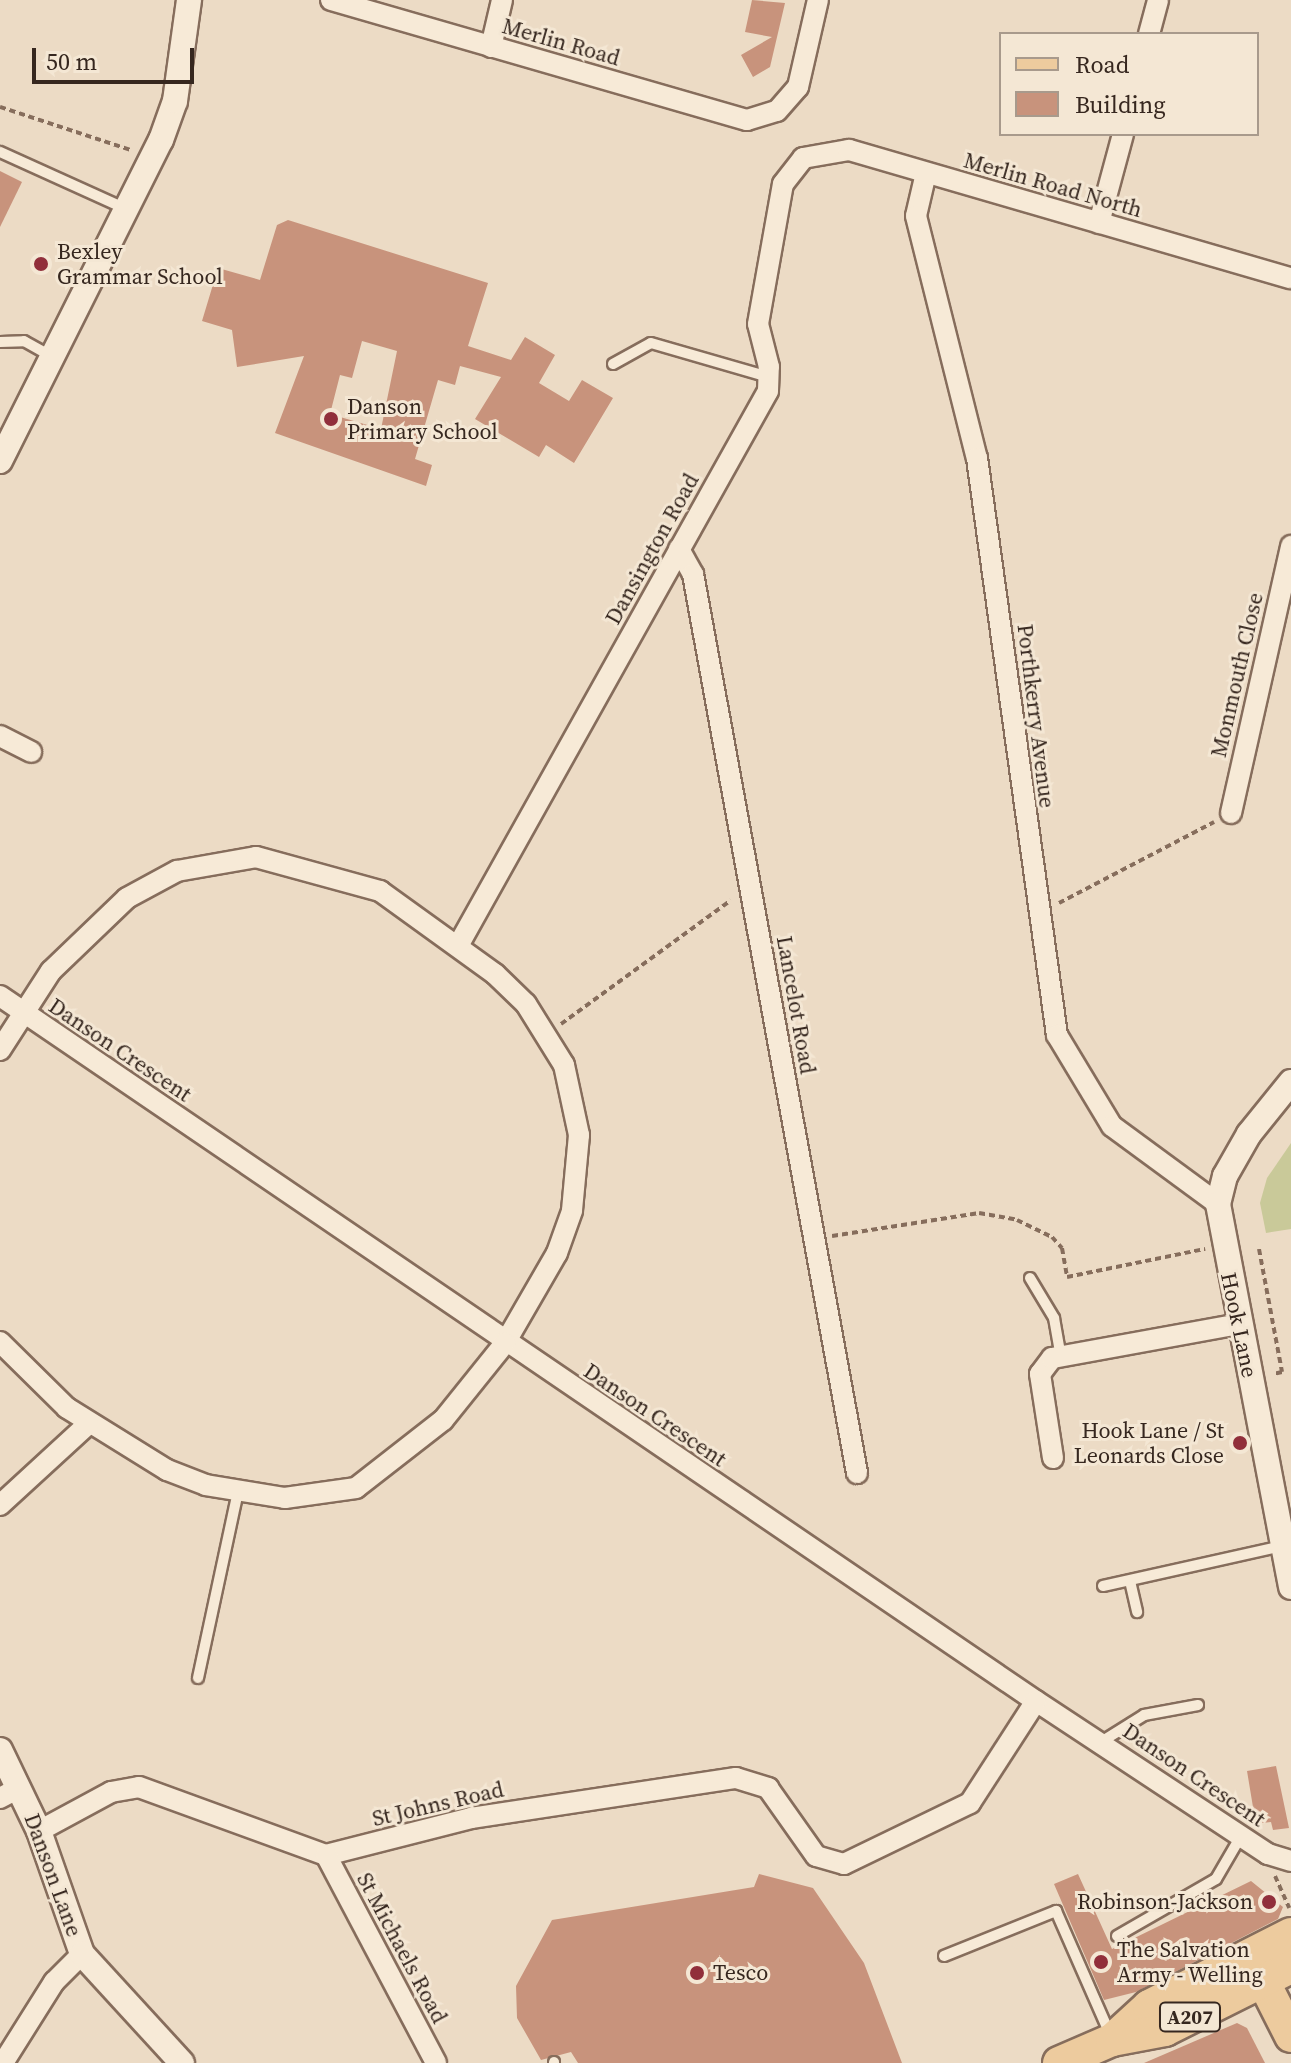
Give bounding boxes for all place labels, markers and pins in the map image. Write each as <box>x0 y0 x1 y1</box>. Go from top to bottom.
place label: Bexley Grammar School <box>57 238 223 290</box>
marker: Bexley Grammar School <box>32 255 50 273</box>
place label: Danson Primary School <box>347 393 498 444</box>
marker: Danson Primary School <box>322 410 340 428</box>
place label: Hook Lane / St Leonards Close <box>1074 1417 1224 1468</box>
marker: Hook Lane / St Leonards Close <box>1231 1434 1249 1452</box>
place label: Robinson-Jackson <box>1077 1889 1253 1915</box>
marker: Robinson-Jackson <box>1260 1893 1278 1911</box>
place label: The Salvation Army - Welling <box>1117 1936 1263 1988</box>
marker: The Salvation Army - Welling <box>1092 1953 1110 1971</box>
place label: Tesco <box>713 1960 768 1986</box>
marker: Tesco <box>688 1964 706 1982</box>

